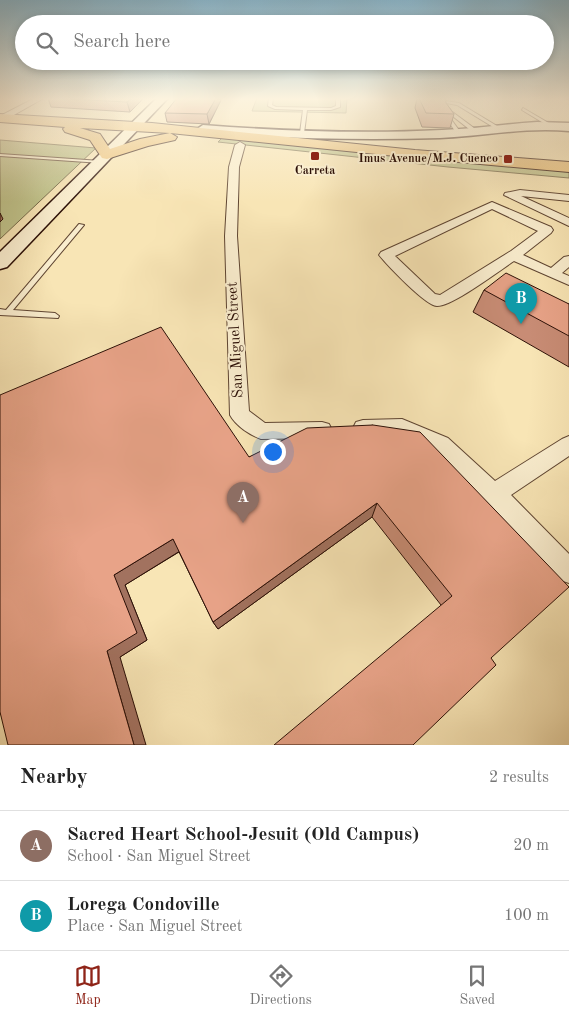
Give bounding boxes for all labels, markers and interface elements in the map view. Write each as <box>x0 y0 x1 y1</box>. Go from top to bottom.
search box <box>15 15 554 70</box>
icon: search <box>33 29 61 57</box>
text: Search here <box>73 33 170 52</box>
marker: Carreta <box>309 150 321 162</box>
place label: Imus Avenue/M.J. Cuenco <box>359 153 498 165</box>
marker: Imus Avenue/M.J. Cuenco <box>502 153 514 165</box>
place label: Carreta <box>295 165 335 177</box>
street label: San Miguel Street <box>225 281 247 399</box>
pin: B <box>505 283 537 324</box>
your location <box>260 439 286 465</box>
pin: A <box>227 482 259 523</box>
text: Nearby <box>20 767 88 788</box>
text: 2 results <box>489 770 549 786</box>
text: Sacred Heart School-Jesuit (Old Campus) <box>67 826 419 845</box>
text: A <box>30 838 42 854</box>
text: 20 m <box>513 838 549 854</box>
text: School · San Miguel Street <box>67 849 251 865</box>
text: Lorega Condoville <box>67 896 220 915</box>
text: B <box>30 908 42 924</box>
text: 100 m <box>504 908 549 924</box>
text: Place · San Miguel Street <box>67 919 242 935</box>
tab: Map <box>74 962 102 1009</box>
tab: Directions <box>250 962 312 1009</box>
tab: Saved <box>459 962 495 1009</box>

